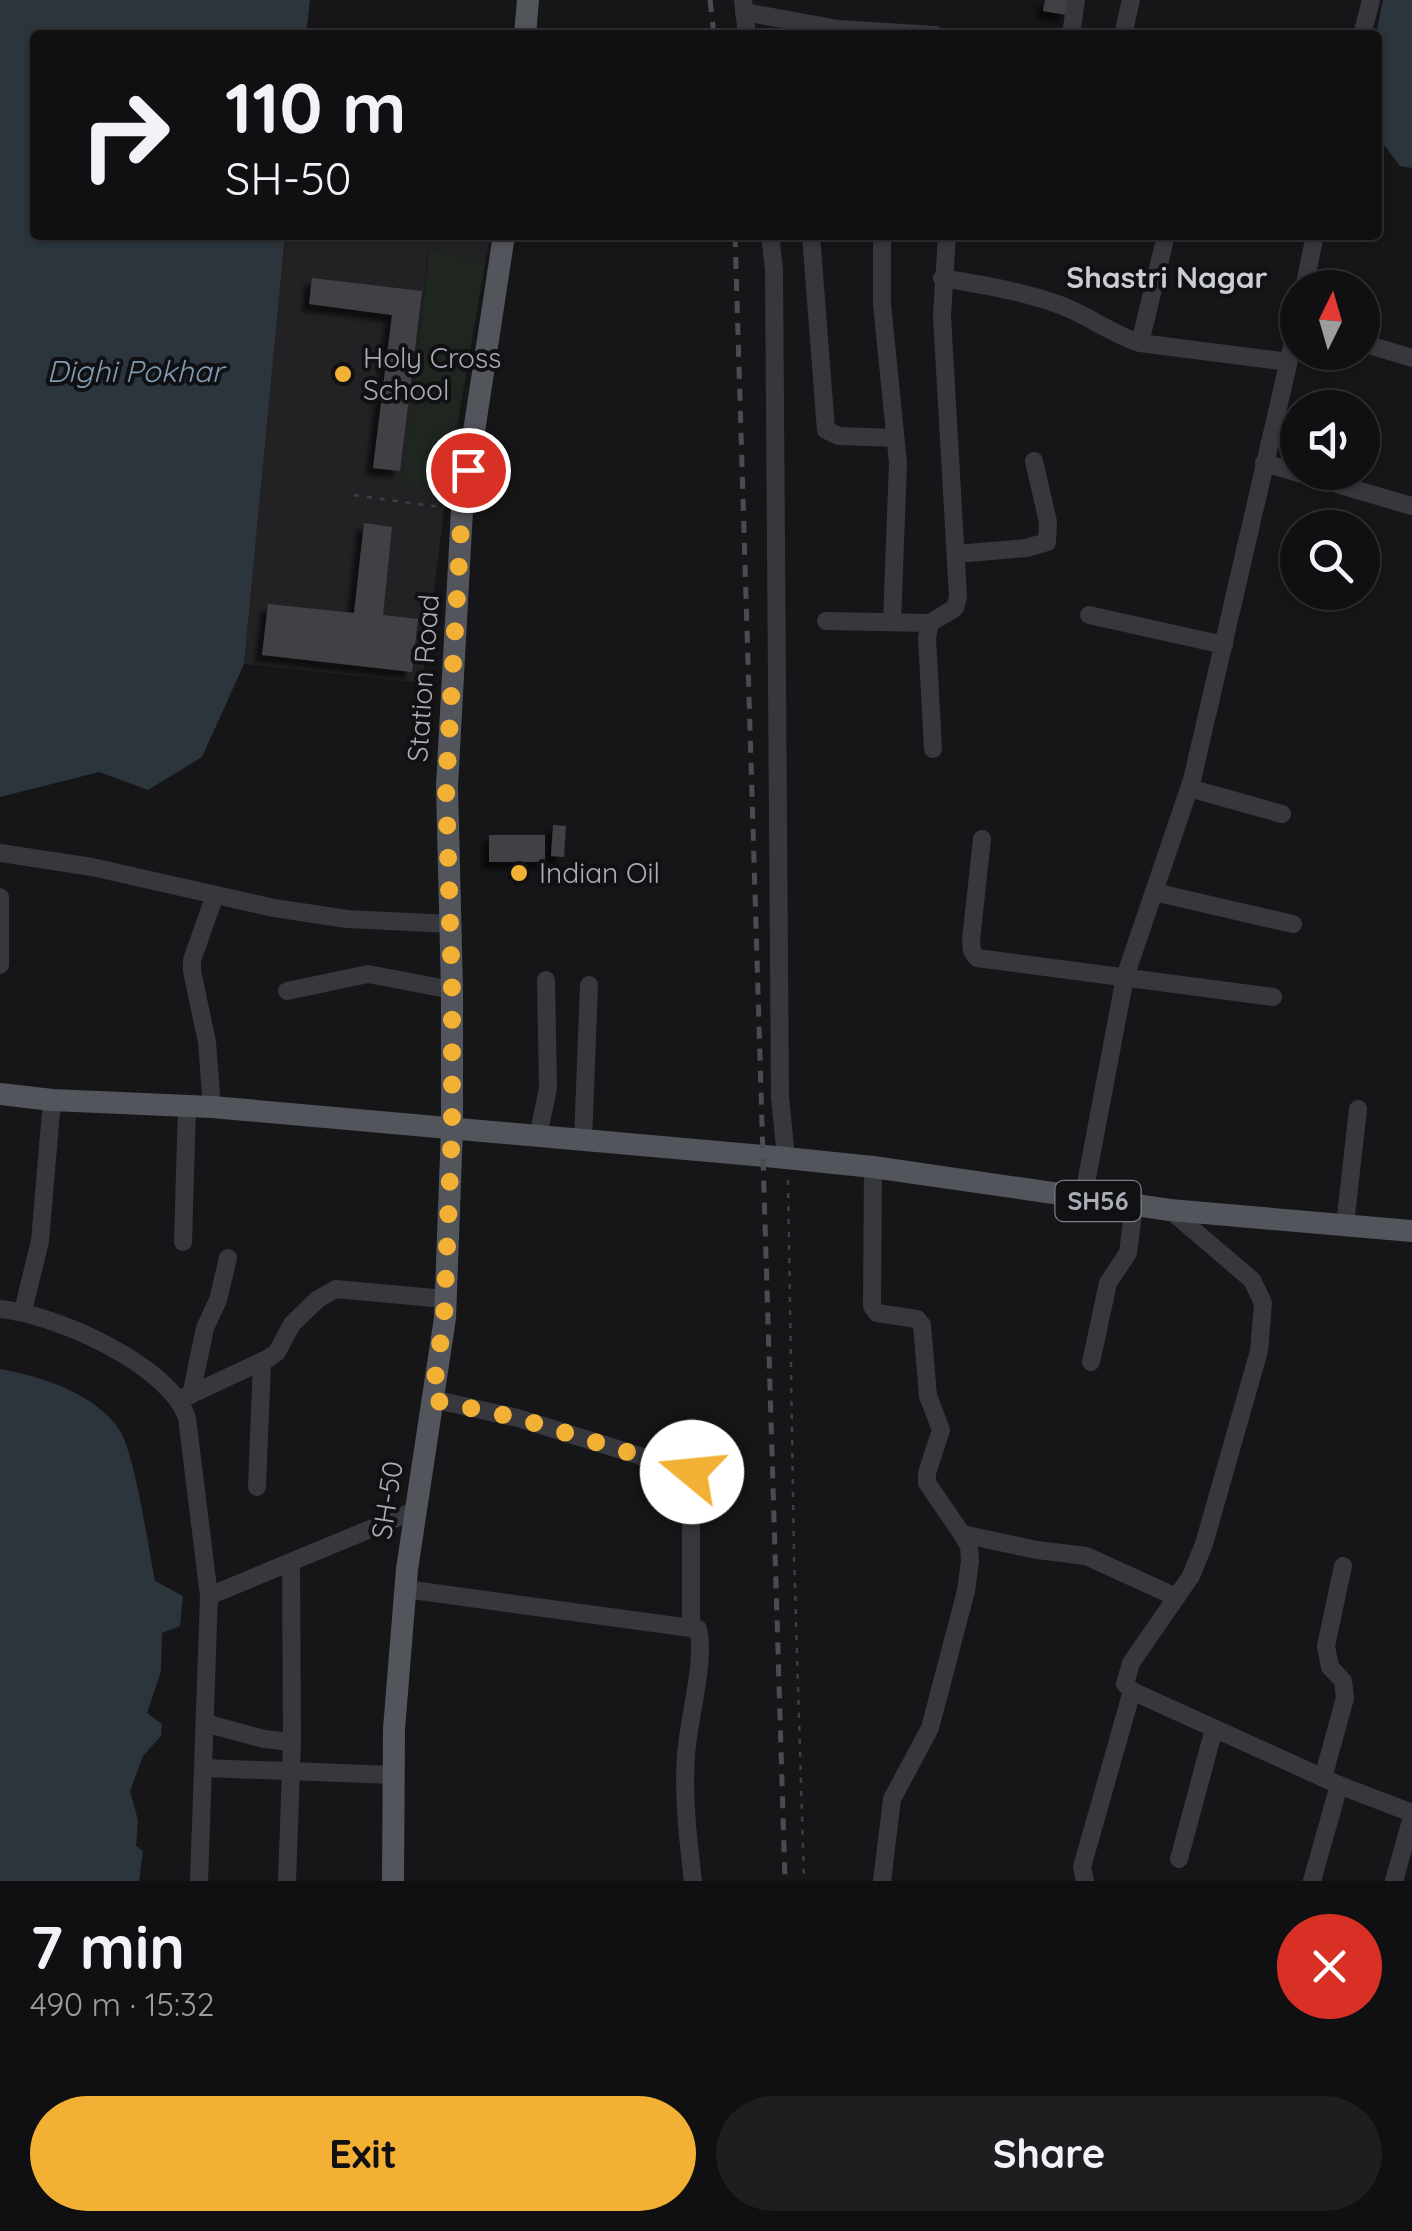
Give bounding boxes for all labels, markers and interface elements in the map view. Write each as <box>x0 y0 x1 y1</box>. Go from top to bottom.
text: 110 m <box>225 63 407 151</box>
icon: right <box>60 70 190 200</box>
text: SH-50 <box>225 150 352 206</box>
district label: Shastri Nagar <box>1066 258 1268 296</box>
north arrow <box>1280 270 1380 370</box>
map controls <box>1280 270 1380 610</box>
place label: Holy Cross School <box>363 340 501 407</box>
water label: Dighi Pokhar <box>47 352 227 390</box>
marker: Holy Cross School <box>332 363 354 385</box>
button: sound <box>1280 390 1380 490</box>
pin <box>426 428 511 513</box>
icon: arrive <box>441 443 496 498</box>
button: search <box>1280 510 1380 610</box>
street label: Station Road <box>399 593 446 763</box>
place label: Indian Oil <box>539 855 660 890</box>
marker: Indian Oil <box>508 862 530 884</box>
road number: SH56 <box>1056 1181 1140 1221</box>
position arrow <box>640 1420 744 1524</box>
street label: SH-50 <box>363 1458 410 1542</box>
text: 7 min <box>30 1909 185 1984</box>
button: close <box>1277 1914 1382 2019</box>
text: 490 m · 15:32 <box>30 1984 215 2024</box>
button: Exit <box>30 2096 696 2211</box>
button: Share <box>716 2096 1382 2211</box>

